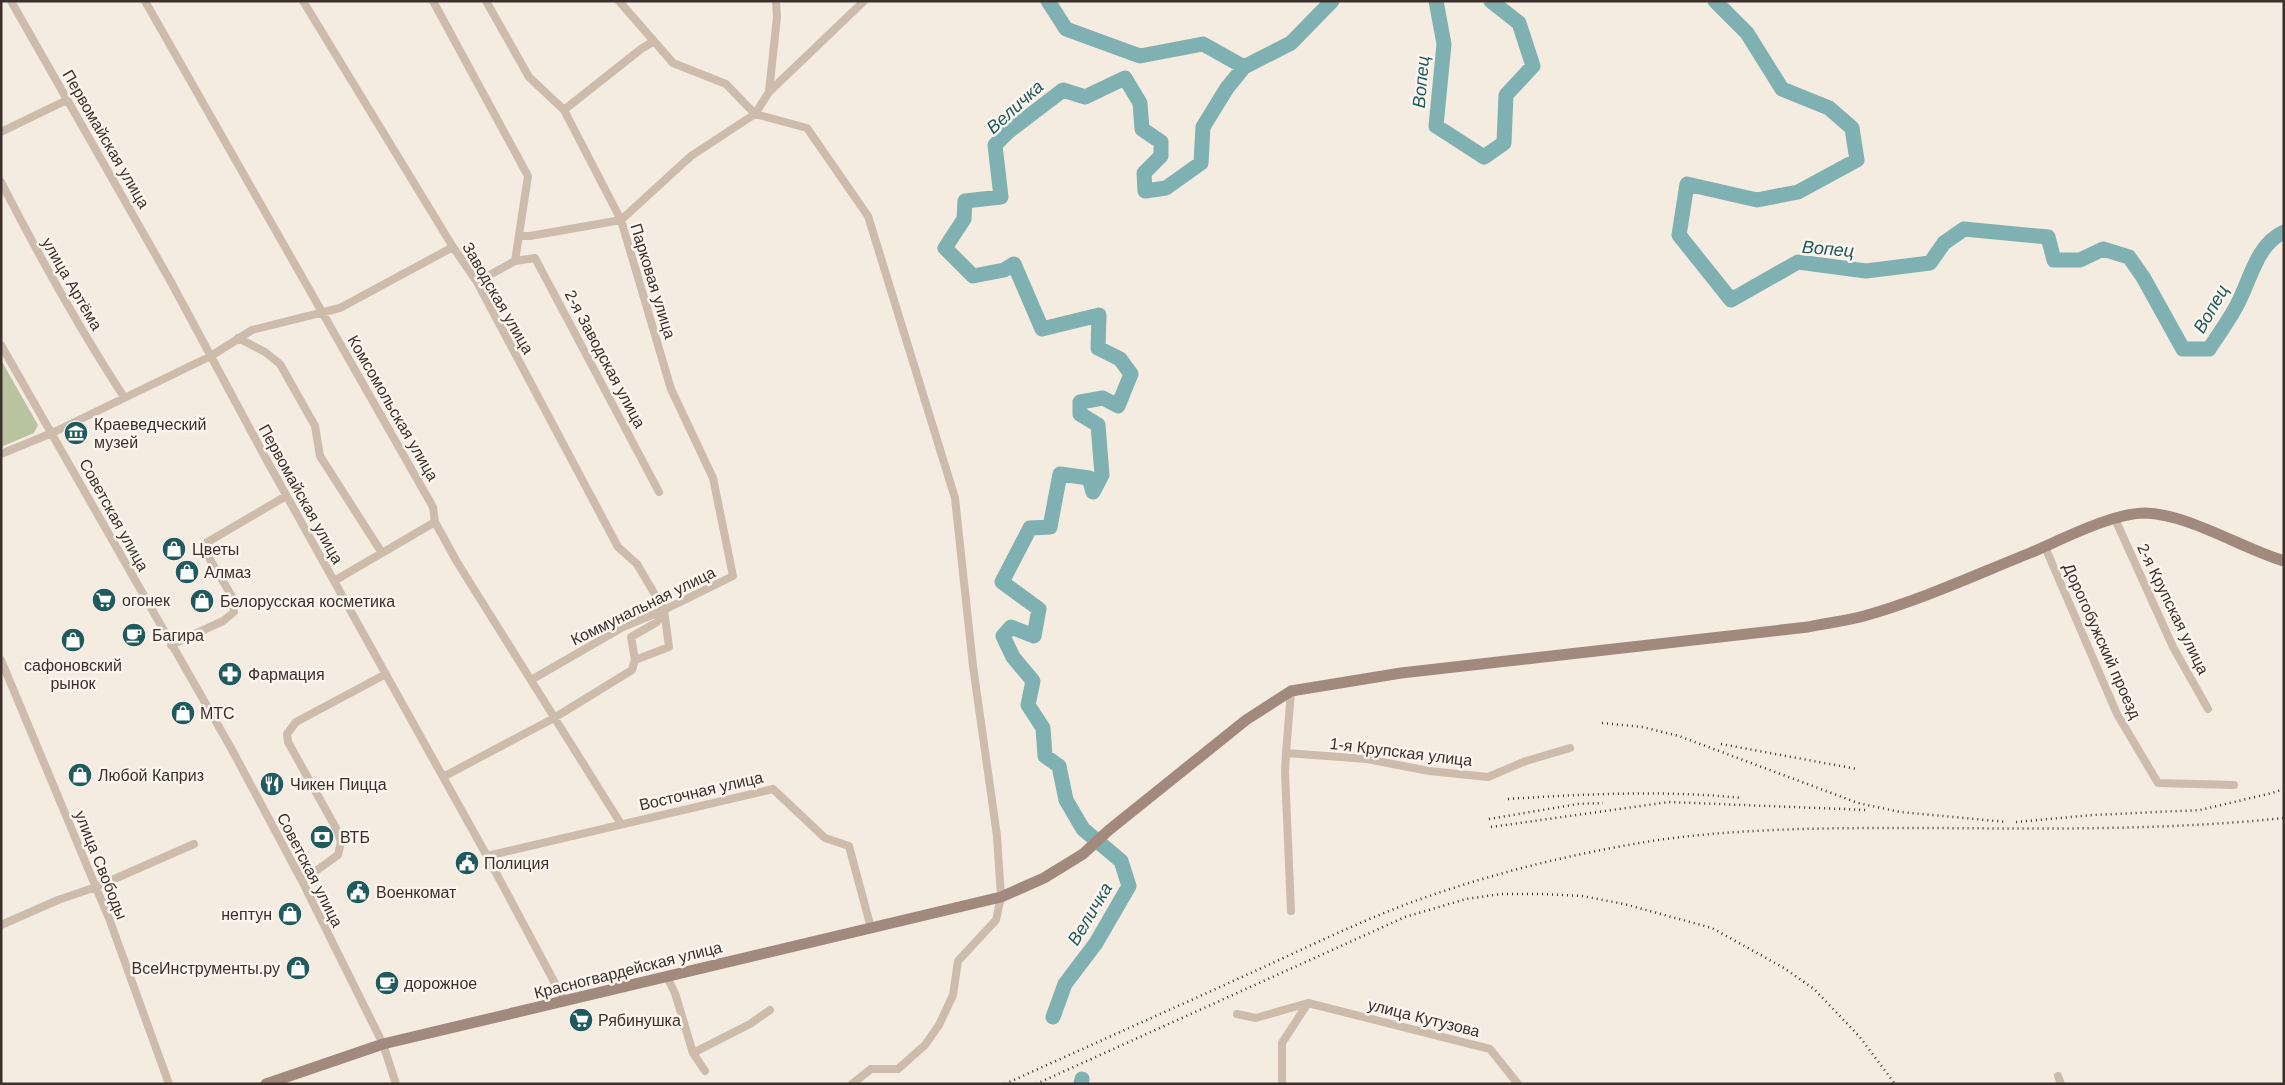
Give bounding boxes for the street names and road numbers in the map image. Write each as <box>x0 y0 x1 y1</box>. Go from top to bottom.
street label: Первомайская улица <box>59 67 153 211</box>
street label: Парковая улица <box>627 221 679 341</box>
street label: улица Артёма <box>39 235 105 333</box>
street label: Заводская улица <box>459 239 537 357</box>
street label: 2-я Заводская улица <box>561 287 649 431</box>
street label: Комсомольская улица <box>344 332 442 484</box>
street label: Первомайская улица <box>256 421 346 567</box>
street label: Советская улица <box>76 456 152 574</box>
street label: 2-я Крупская улица <box>2134 541 2212 677</box>
street label: Дорогобужский проезд <box>2060 561 2144 722</box>
street label: Коммунальная улица <box>568 564 718 648</box>
street label: 1-я Крупская улица <box>1329 735 1473 769</box>
street label: Восточная улица <box>637 768 765 814</box>
street label: улица Свободы <box>71 808 131 922</box>
street label: Советская улица <box>274 810 346 930</box>
street label: Красногвардейская улица <box>532 938 724 1002</box>
street label: улица Кутузова <box>1366 996 1482 1040</box>

